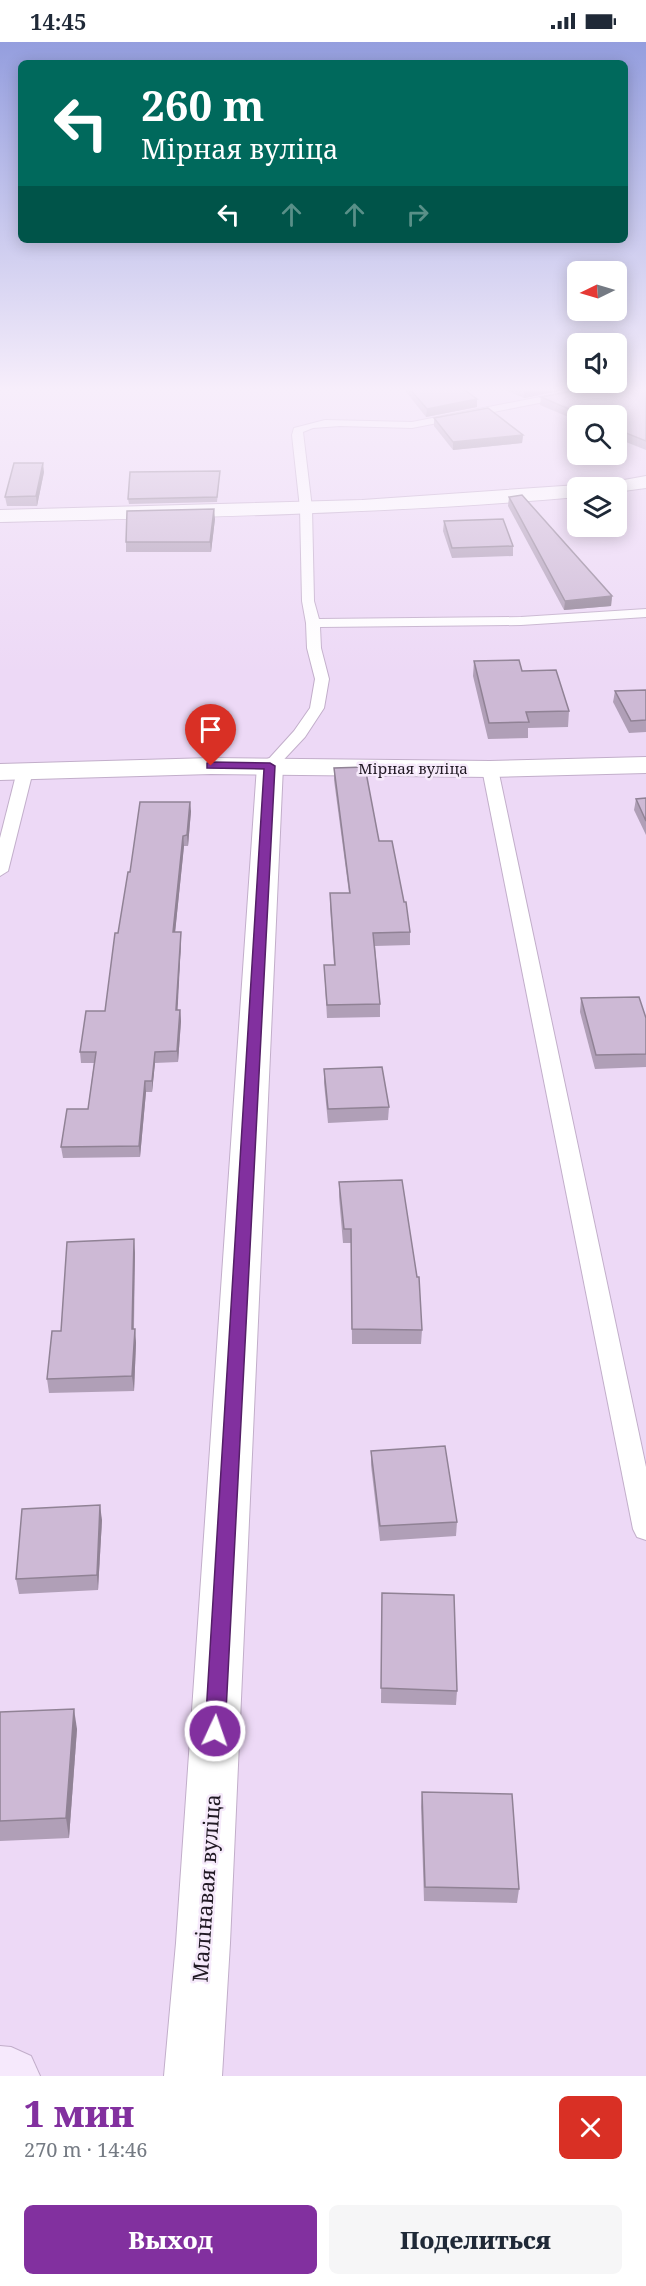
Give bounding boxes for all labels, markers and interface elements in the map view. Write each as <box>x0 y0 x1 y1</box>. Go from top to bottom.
text: 14:45 <box>30 6 86 36</box>
text: 260 m <box>141 76 265 133</box>
icon: left <box>42 84 120 162</box>
text: Мірная вуліца <box>141 130 339 167</box>
icon: left <box>212 198 245 231</box>
icon: ahead <box>275 198 308 231</box>
icon: ahead <box>338 198 371 231</box>
icon: right <box>401 198 434 231</box>
north arrow <box>567 261 627 321</box>
map controls <box>567 261 627 537</box>
button: sound <box>567 333 627 393</box>
button: search <box>567 405 627 465</box>
button: layers <box>567 477 627 537</box>
pin <box>185 704 236 766</box>
icon: arrive <box>194 713 227 746</box>
street label: Мірная вуліца <box>358 758 468 778</box>
position arrow <box>183 1699 247 1763</box>
street label: Малінавая вуліца <box>185 1793 227 1983</box>
text: 1 мин <box>24 2089 134 2138</box>
button: close <box>559 2096 622 2159</box>
text: 270 m · 14:46 <box>24 2136 147 2163</box>
button: Выход <box>24 2205 317 2274</box>
button: Поделиться <box>329 2205 622 2274</box>

